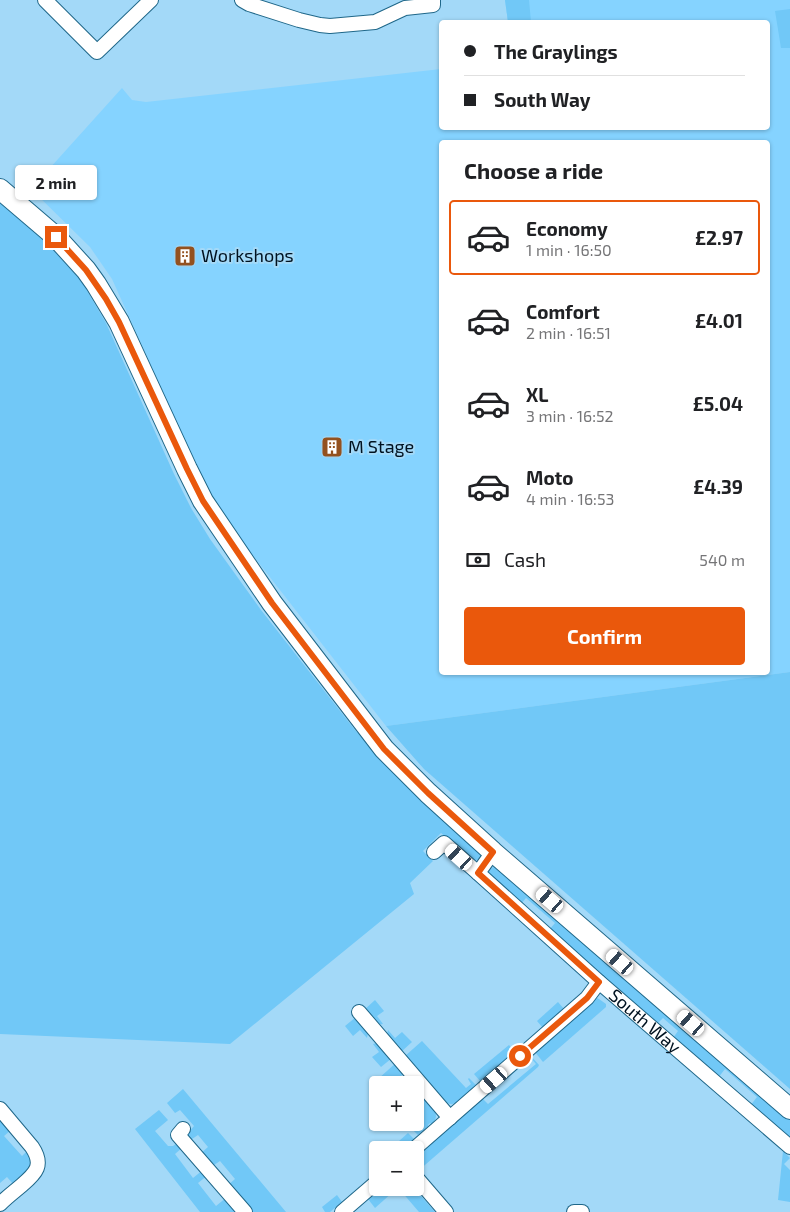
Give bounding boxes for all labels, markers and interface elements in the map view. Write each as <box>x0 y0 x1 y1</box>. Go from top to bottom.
text: The Graylings <box>494 40 618 63</box>
text: South Way <box>494 88 591 111</box>
text: Choose a ride <box>464 157 603 183</box>
callout: 2 min <box>15 164 97 200</box>
text: 2 min <box>36 173 76 192</box>
icon: car <box>466 215 511 260</box>
text: Economy <box>526 217 608 240</box>
route end <box>45 226 67 248</box>
text: £2.97 <box>695 226 743 249</box>
text: 1 min · 16:50 <box>526 240 612 259</box>
building icon: Workshops <box>173 244 197 268</box>
place label: Workshops <box>201 244 294 266</box>
icon: car <box>466 298 511 343</box>
text: Comfort <box>526 300 600 323</box>
text: £4.01 <box>695 309 743 332</box>
text: 2 min · 16:51 <box>526 323 611 342</box>
icon: car <box>466 381 511 426</box>
text: XL <box>526 383 548 406</box>
text: £5.04 <box>693 392 743 415</box>
text: 3 min · 16:52 <box>526 406 614 425</box>
building icon: M Stage <box>320 435 344 459</box>
place label: M Stage <box>348 435 414 457</box>
icon: car <box>466 464 511 509</box>
text: Moto <box>526 466 574 489</box>
text: £4.39 <box>693 475 743 498</box>
text: 4 min · 16:53 <box>526 489 614 508</box>
icon: cash <box>464 546 492 574</box>
text: Cash <box>504 548 546 571</box>
text: 540 m <box>699 550 745 569</box>
button: Confirm <box>464 607 745 665</box>
car <box>442 841 475 873</box>
car <box>533 884 566 916</box>
car <box>603 946 636 978</box>
street label: South Way <box>605 984 686 1058</box>
car <box>674 1007 707 1039</box>
route start <box>509 1045 531 1067</box>
car <box>477 1064 510 1096</box>
map controls <box>369 1076 424 1196</box>
button: + <box>369 1076 424 1131</box>
button: − <box>369 1141 424 1196</box>

